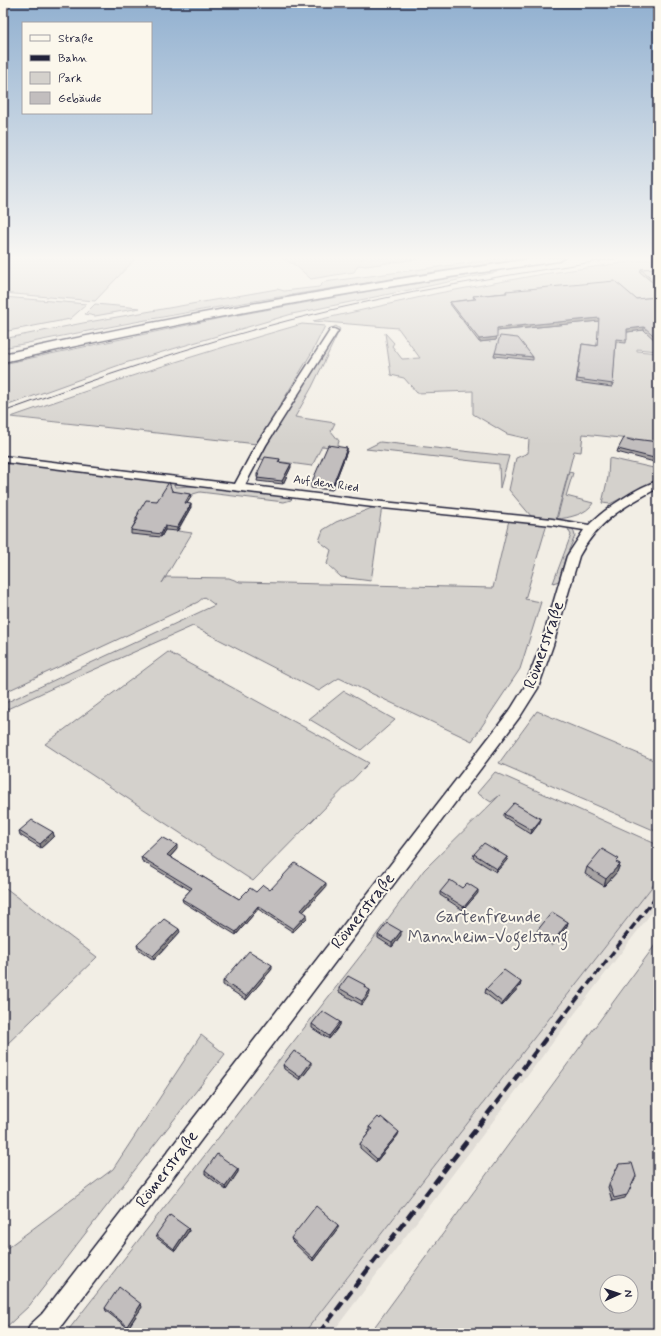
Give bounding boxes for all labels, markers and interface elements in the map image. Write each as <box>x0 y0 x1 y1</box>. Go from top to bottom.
legend <box>22 22 152 114</box>
text: Straße <box>58 31 93 47</box>
text: Bahn <box>58 51 88 67</box>
text: Park <box>58 71 82 87</box>
text: Gebäude <box>58 91 101 107</box>
street label: Auf den Ried <box>292 471 360 497</box>
street label: Römerstraße <box>519 598 569 692</box>
street label: Römerstraße <box>326 868 400 954</box>
park label: Gartenfreunde Mannheim-Vogelstang <box>408 906 568 951</box>
street label: Römerstraße <box>131 1126 203 1212</box>
north arrow <box>599 1274 639 1314</box>
text: N <box>621 1290 635 1298</box>

